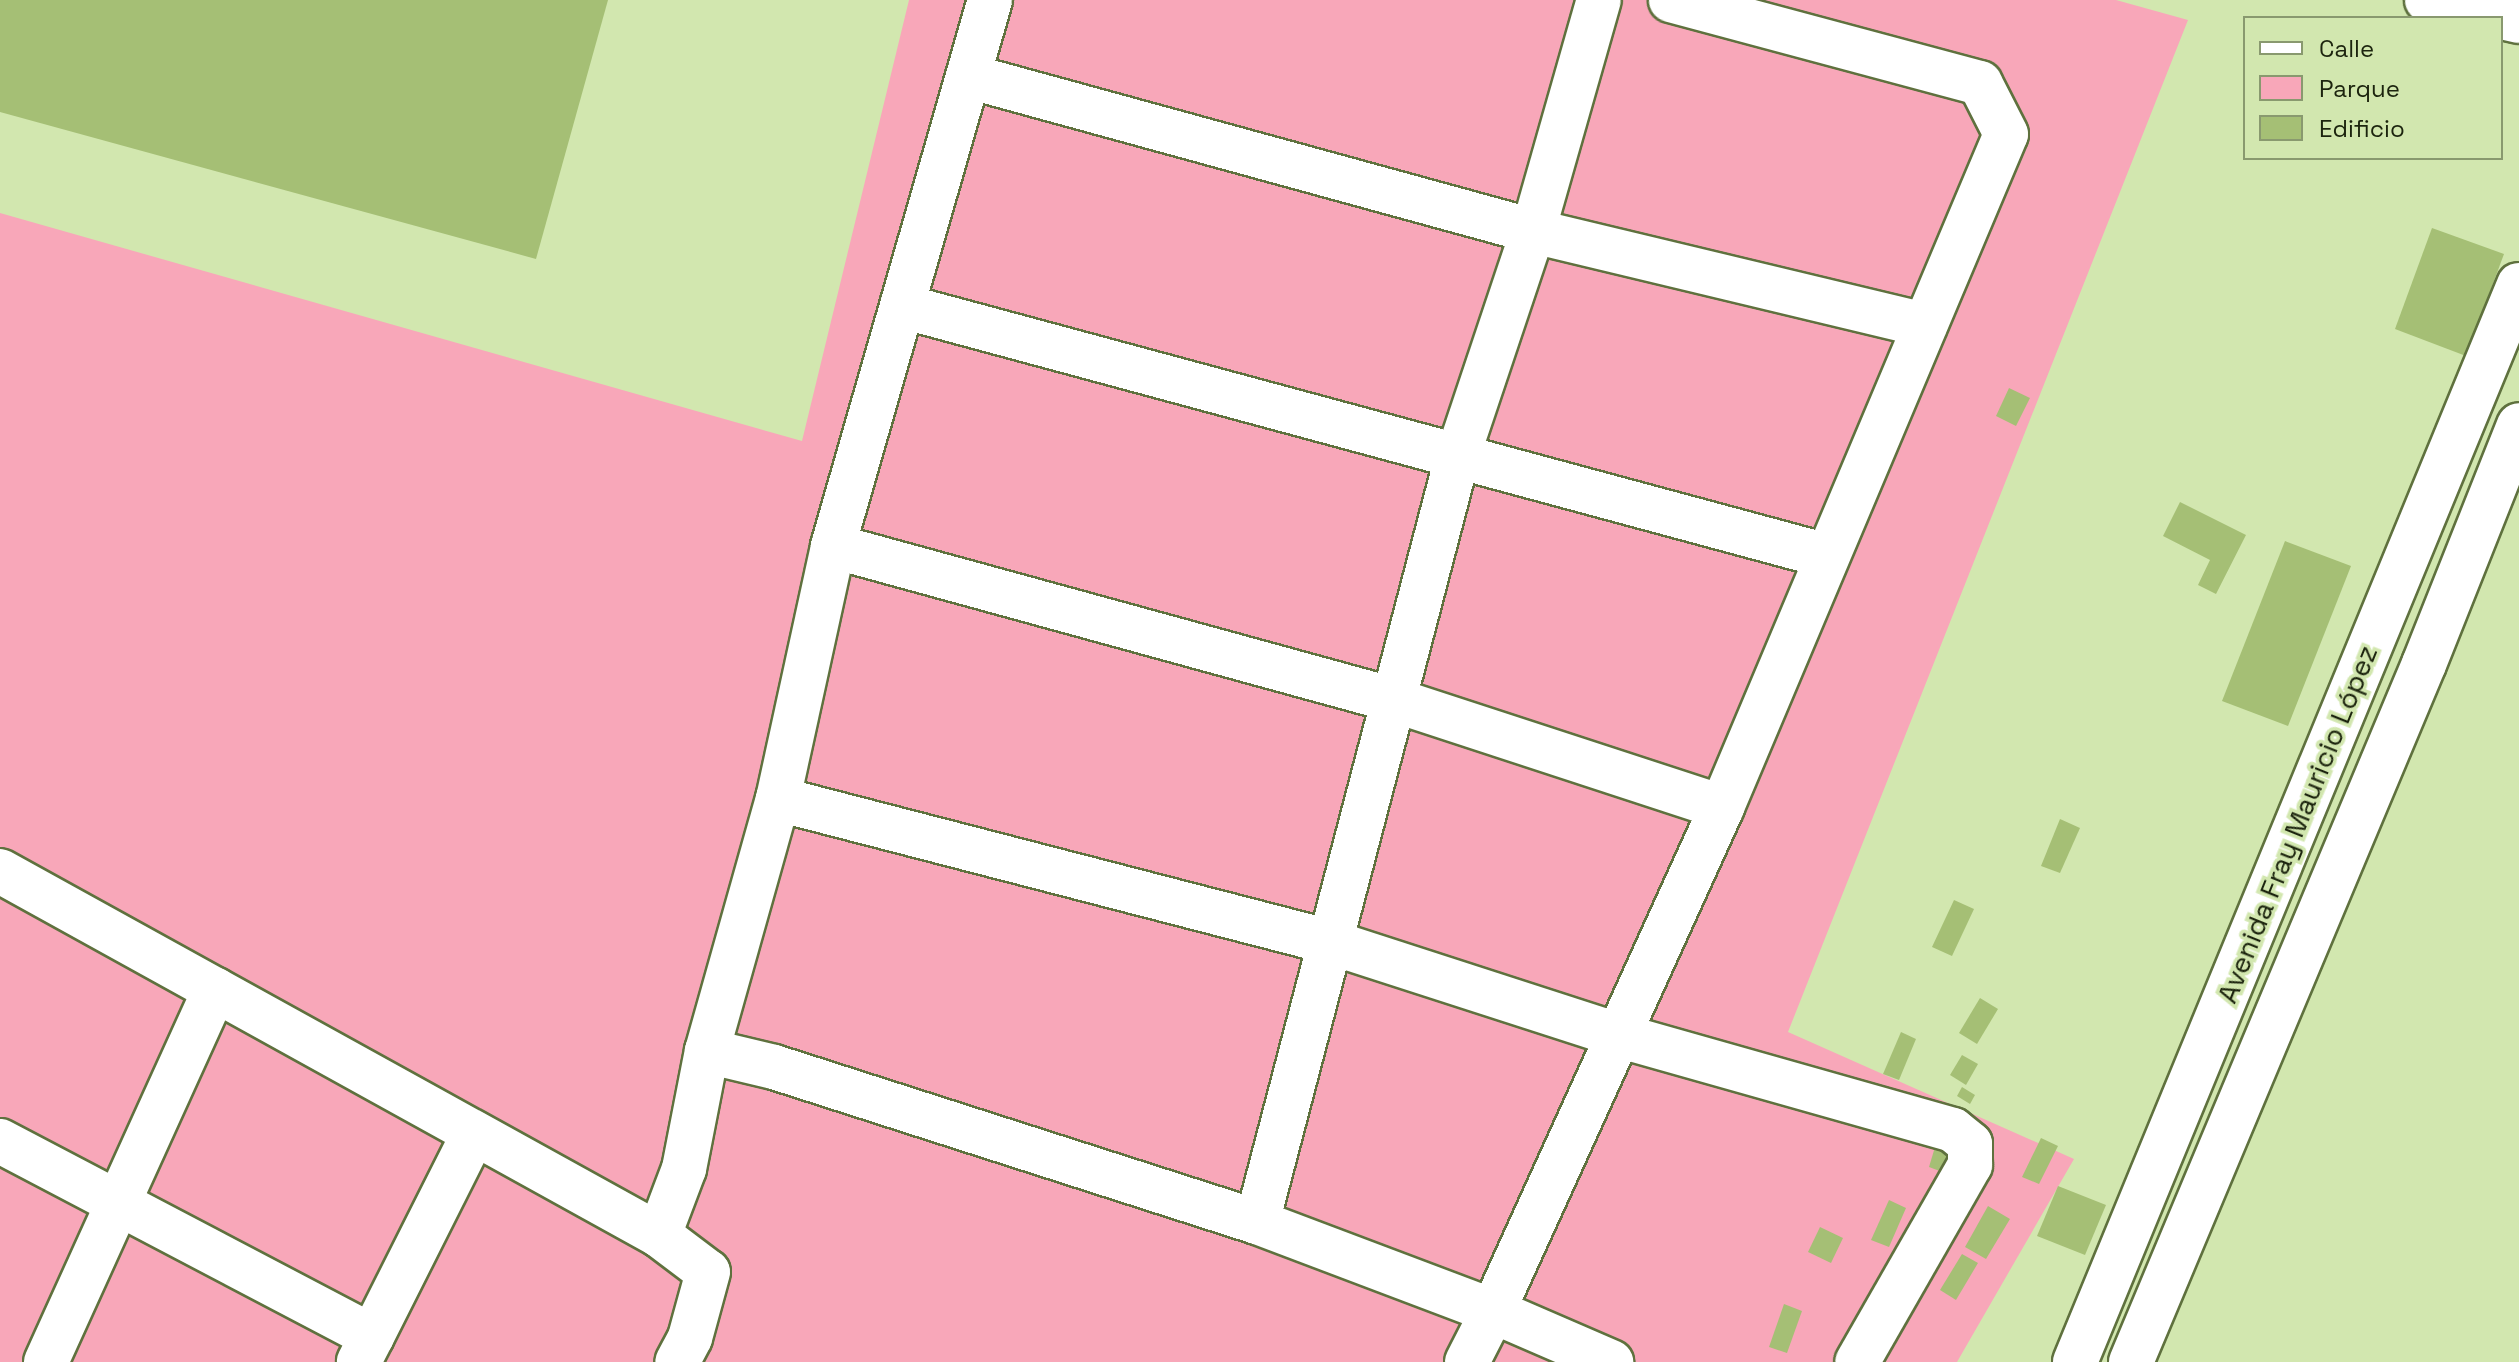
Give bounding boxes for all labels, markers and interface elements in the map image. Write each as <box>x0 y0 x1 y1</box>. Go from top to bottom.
legend <box>2243 16 2503 160</box>
text: Calle <box>2319 33 2374 64</box>
text: Parque <box>2319 73 2400 104</box>
text: Edificio <box>2319 113 2405 144</box>
street label: Avenida Fray Mauricio López <box>2210 640 2384 1008</box>

